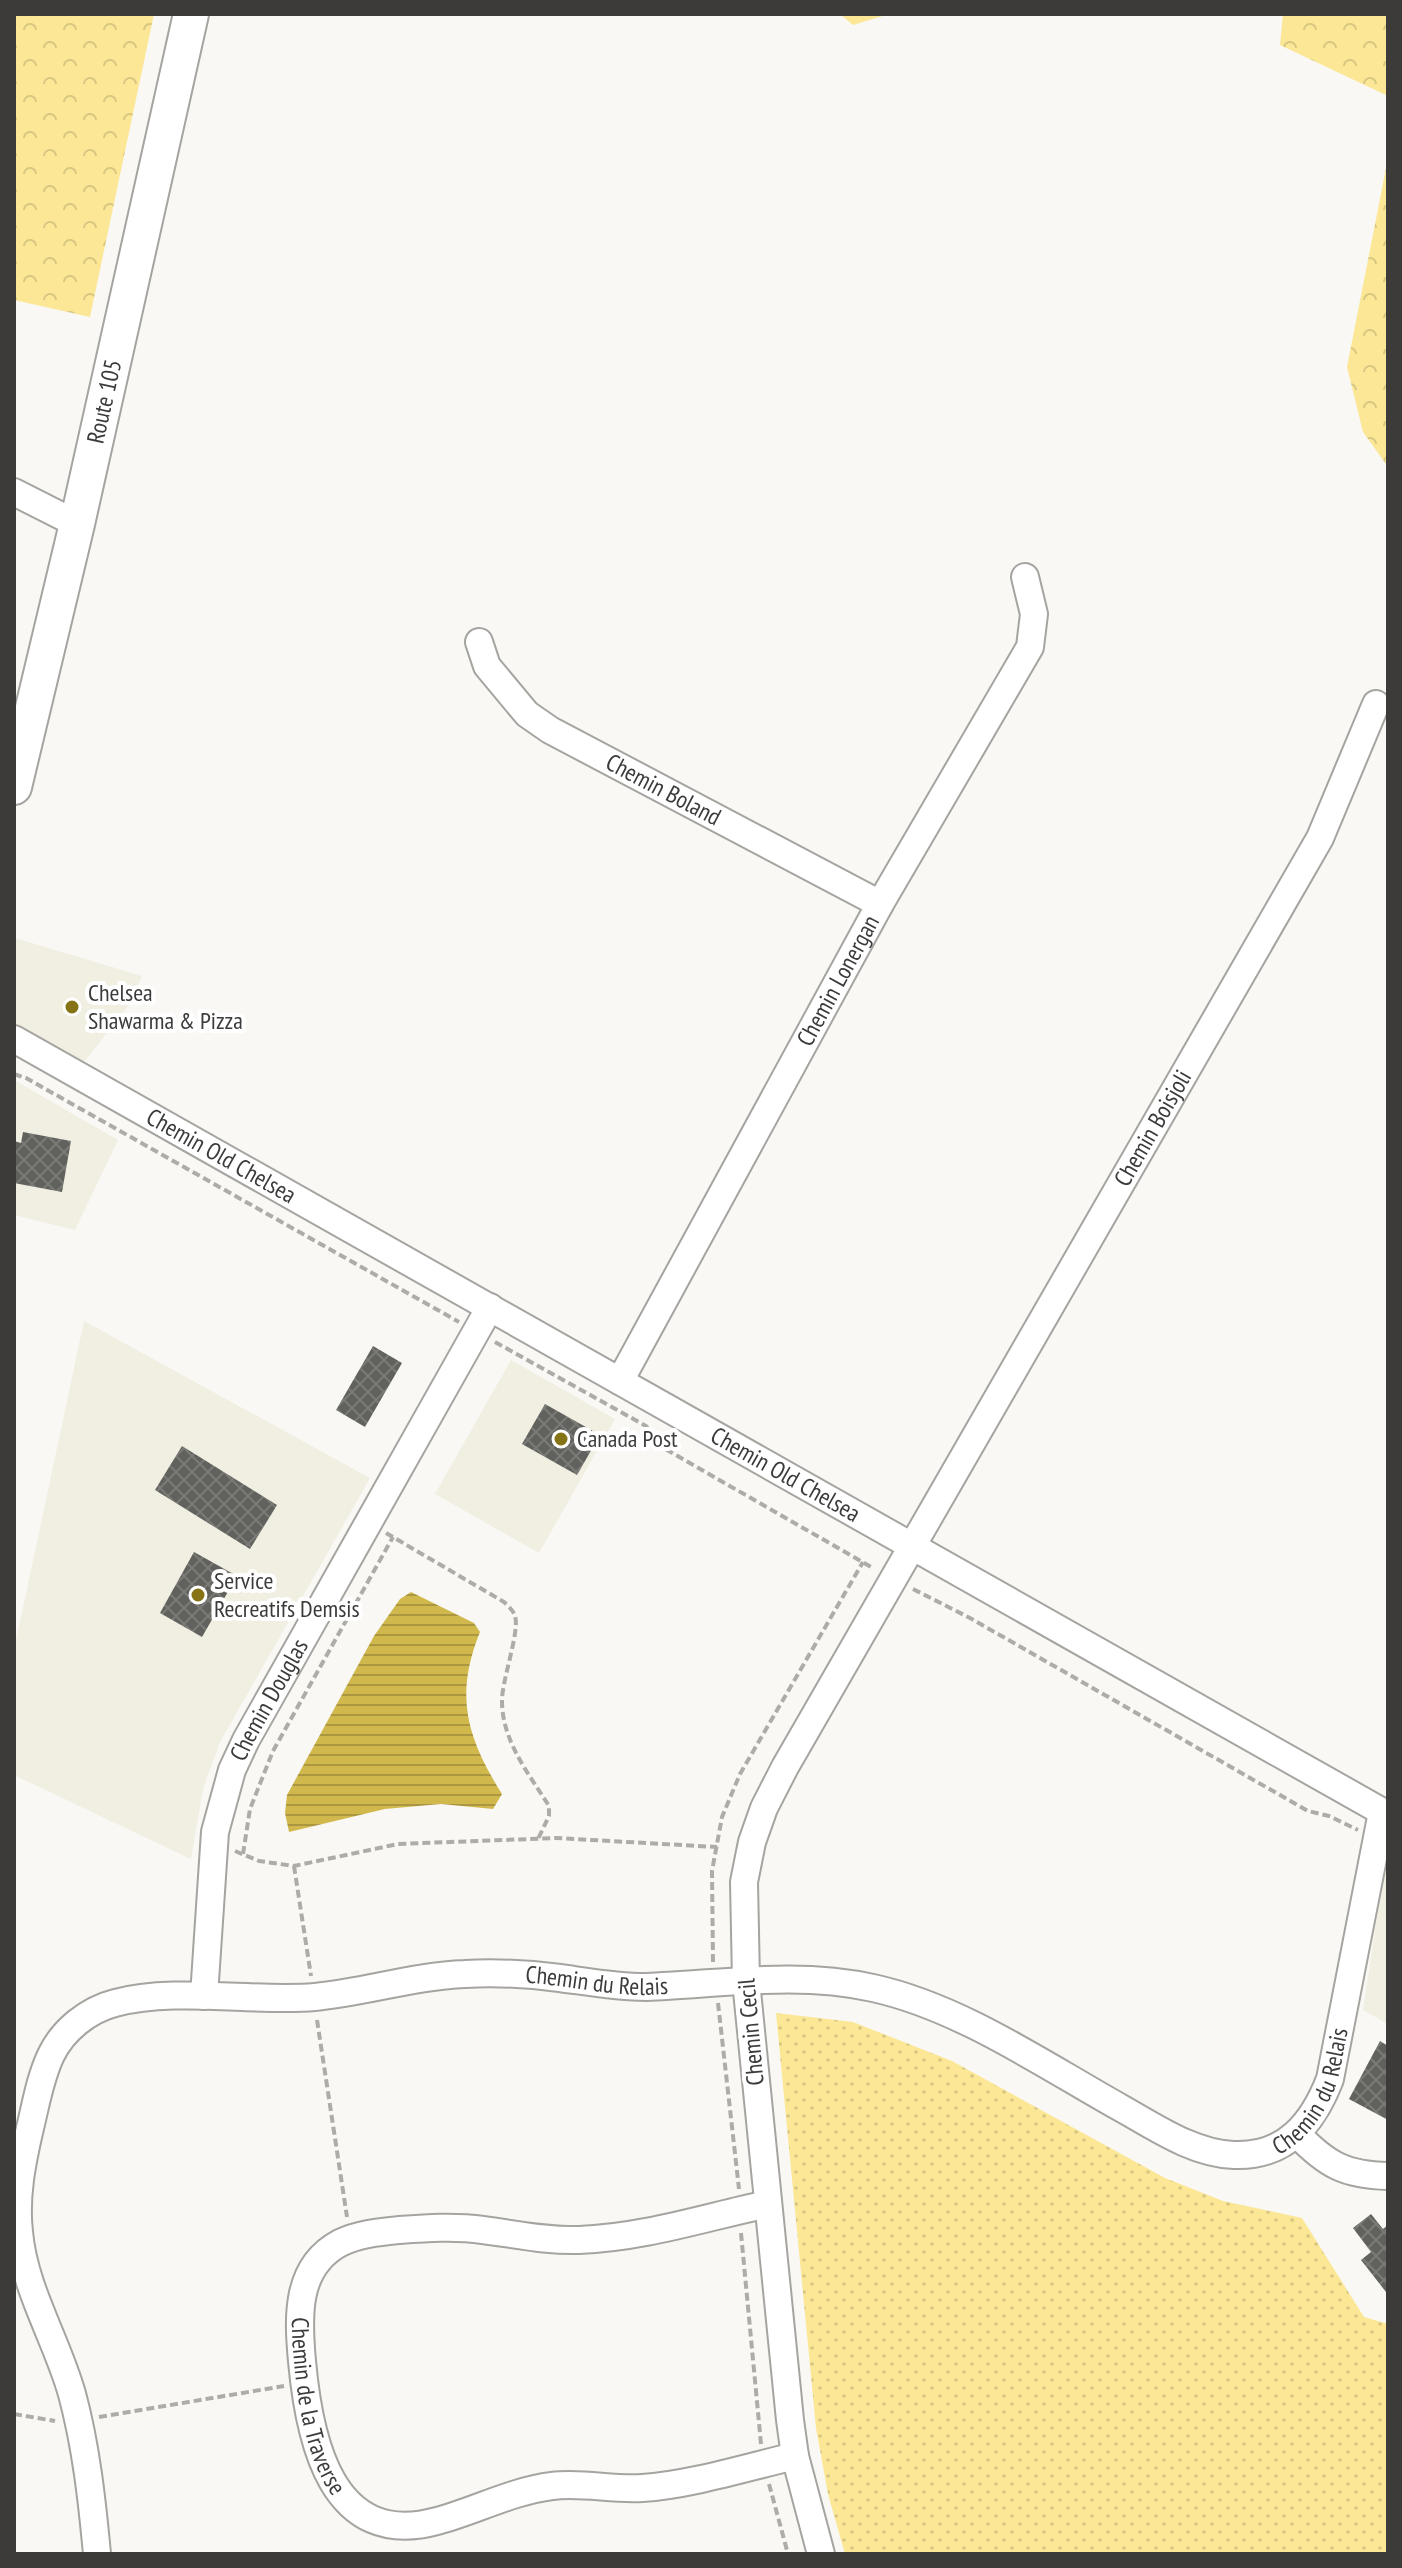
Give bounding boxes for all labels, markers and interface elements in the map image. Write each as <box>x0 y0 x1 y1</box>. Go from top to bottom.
street label: Route 105 <box>79 356 128 446</box>
street label: Chemin Boland <box>601 746 727 832</box>
street label: Chemin Lonergan <box>790 909 886 1051</box>
place label: Chelsea Shawarma & Pizza <box>88 977 243 1036</box>
marker: Chelsea Shawarma & Pizza <box>63 998 81 1016</box>
street label: Chemin Boisjoli <box>1107 1064 1198 1192</box>
street label: Chemin Old Chelsea <box>141 1101 302 1210</box>
street label: Chemin Old Chelsea <box>705 1420 866 1529</box>
place label: Canada Post <box>577 1423 678 1454</box>
marker: Canada Post <box>552 1430 570 1448</box>
place label: Service Recreatifs Demsis <box>214 1565 360 1624</box>
marker: Service Recreatifs Demsis <box>189 1586 207 1604</box>
street label: Chemin Douglas <box>222 1633 315 1766</box>
street label: Chemin du Relais <box>525 1959 669 2002</box>
street label: Chemin Cecil <box>730 1977 771 2087</box>
street label: Chemin du Relais <box>1267 2025 1355 2161</box>
street label: Chemin de la Traverse <box>285 2317 353 2501</box>

